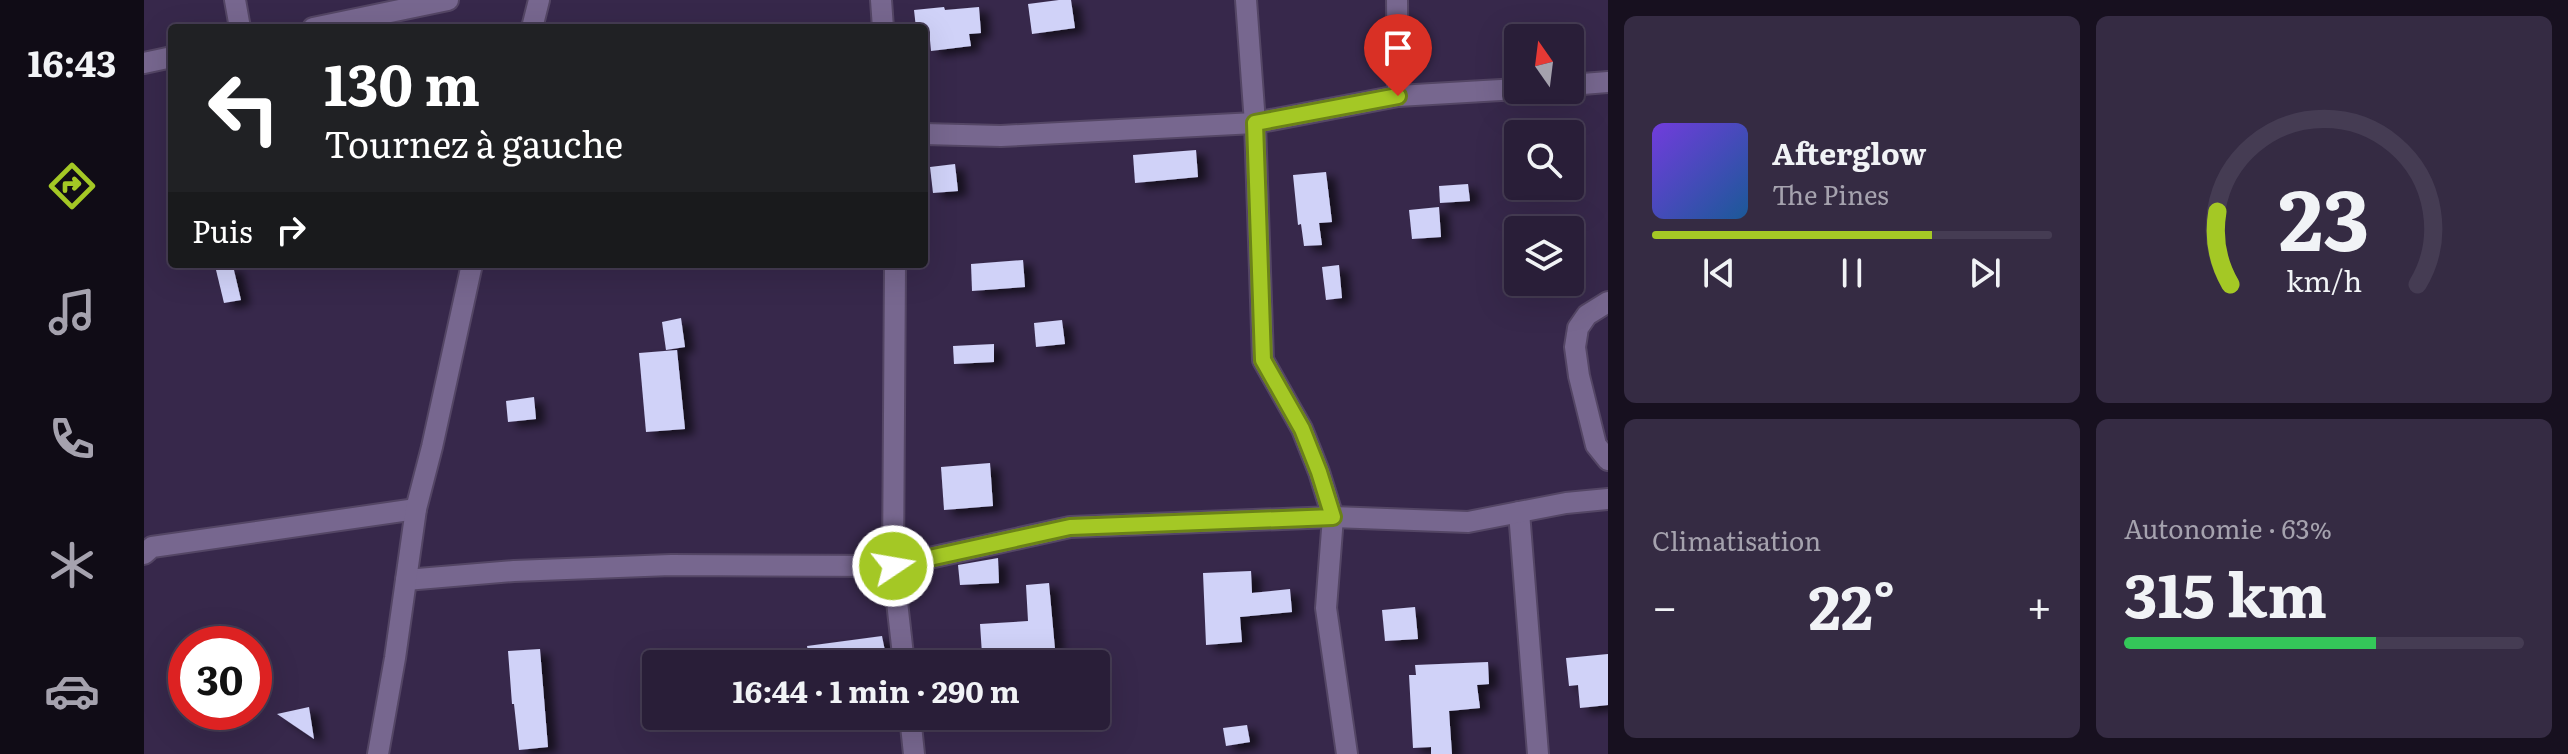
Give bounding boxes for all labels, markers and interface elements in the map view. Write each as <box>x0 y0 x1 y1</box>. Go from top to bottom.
pin <box>1364 14.0 1432 96</box>
north arrow <box>1504 24 1584 104</box>
map controls <box>1504 24 1584 296</box>
icon: arrive <box>1376 26 1420 70</box>
text: 16:43 <box>28 35 116 88</box>
text: 130 m <box>324 40 480 123</box>
icon: left <box>192 56 296 160</box>
text: Tournez à gauche <box>324 116 623 169</box>
button: search <box>1504 120 1584 200</box>
text: Afterglow <box>1772 130 1926 174</box>
text: 23 <box>2278 153 2370 277</box>
icon: directions <box>44 158 100 214</box>
text: The Pines <box>1772 174 1889 213</box>
text: Puis <box>192 208 253 252</box>
icon: right <box>269 208 313 252</box>
button: layers <box>1504 216 1584 296</box>
icon: previous <box>1697 251 1741 295</box>
icon: pause <box>1830 251 1874 295</box>
icon: next <box>1963 251 2007 295</box>
text: km/h <box>2286 258 2362 301</box>
icon: music <box>44 284 100 340</box>
icon: phone <box>44 411 100 467</box>
text: Autonomie · 63% <box>2124 508 2332 547</box>
text: Climatisation <box>1652 520 1821 559</box>
position arrow <box>851 524 935 608</box>
icon: climate <box>44 537 100 593</box>
text: 315 km <box>2124 547 2327 636</box>
text: 22° <box>1809 559 1895 648</box>
text: − <box>1652 571 1678 637</box>
text: + <box>2026 571 2052 637</box>
speed limit sign: 30 <box>168 626 272 730</box>
icon: car <box>44 663 100 719</box>
text: 16:44 · 1 min · 290 m <box>732 668 1020 712</box>

